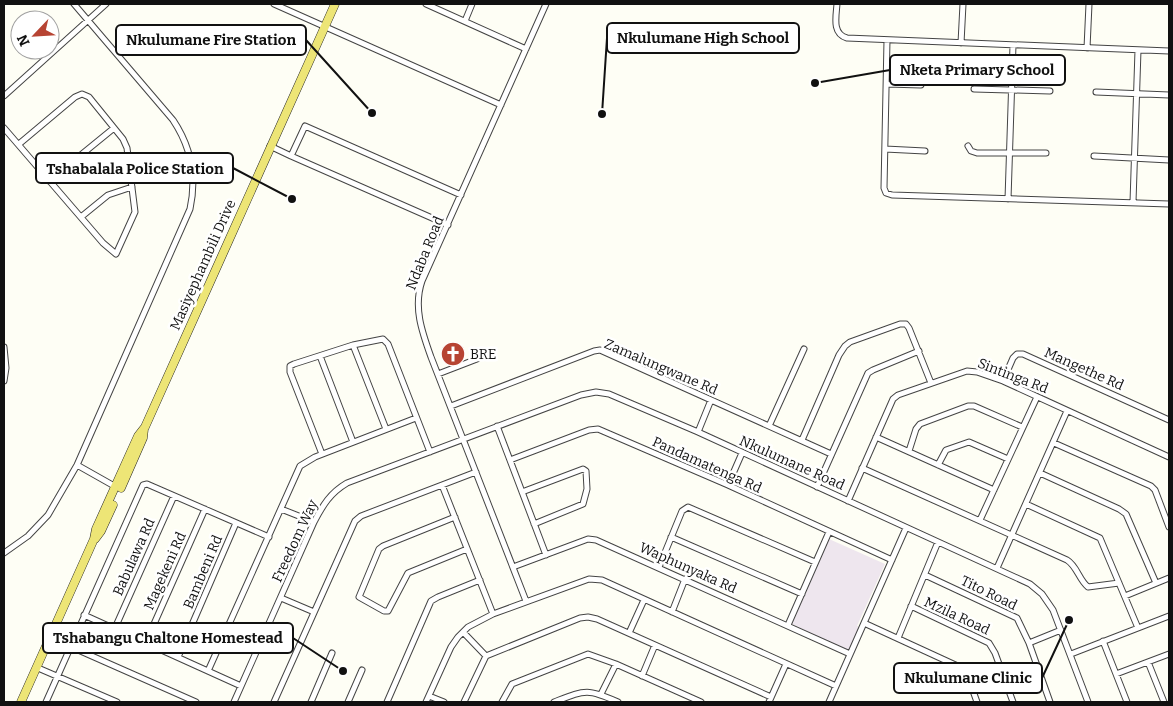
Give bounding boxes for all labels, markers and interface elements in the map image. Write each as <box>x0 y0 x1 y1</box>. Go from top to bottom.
north arrow <box>10 10 60 60</box>
callout: Nkulumane High School <box>607 23 799 53</box>
callout: Nkulumane Fire Station <box>116 25 306 55</box>
text: Nkulumane High School <box>617 29 790 47</box>
text: Nkulumane Fire Station <box>126 31 296 49</box>
text: N <box>14 32 34 49</box>
callout: Nketa Primary School <box>890 55 1065 85</box>
text: Nketa Primary School <box>899 61 1055 79</box>
callout: Tshabalala Police Station <box>36 153 233 183</box>
text: Tshabalala Police Station <box>46 160 224 178</box>
street label: Masiyephambili Drive <box>167 197 239 333</box>
street label: Ndaba Road <box>402 214 448 292</box>
street label: Zamalungwane Rd <box>602 335 720 399</box>
church icon: BRE <box>440 341 466 367</box>
street label: Mangethe Rd <box>1042 344 1126 394</box>
place label: BRE <box>470 346 497 363</box>
street label: Sintinga Rd <box>975 355 1051 397</box>
street label: Nkulumane Road <box>737 432 847 494</box>
street label: Pandamatenga Rd <box>650 433 764 497</box>
street label: Freedom Way <box>268 496 322 585</box>
street label: Babulawa Rd <box>109 516 159 598</box>
street label: Magekeni Rd <box>140 529 190 613</box>
street label: Bambeni Rd <box>180 533 226 611</box>
street label: Waphunyaka Rd <box>637 539 739 597</box>
street label: Tito Road <box>958 572 1020 614</box>
street label: Mzila Road <box>921 593 993 639</box>
callout: Tshabangu Chaltone Homestead <box>43 623 293 653</box>
text: Tshabangu Chaltone Homestead <box>53 629 283 647</box>
callout: Nkulumane Clinic <box>894 663 1042 693</box>
text: Nkulumane Clinic <box>904 669 1032 687</box>

